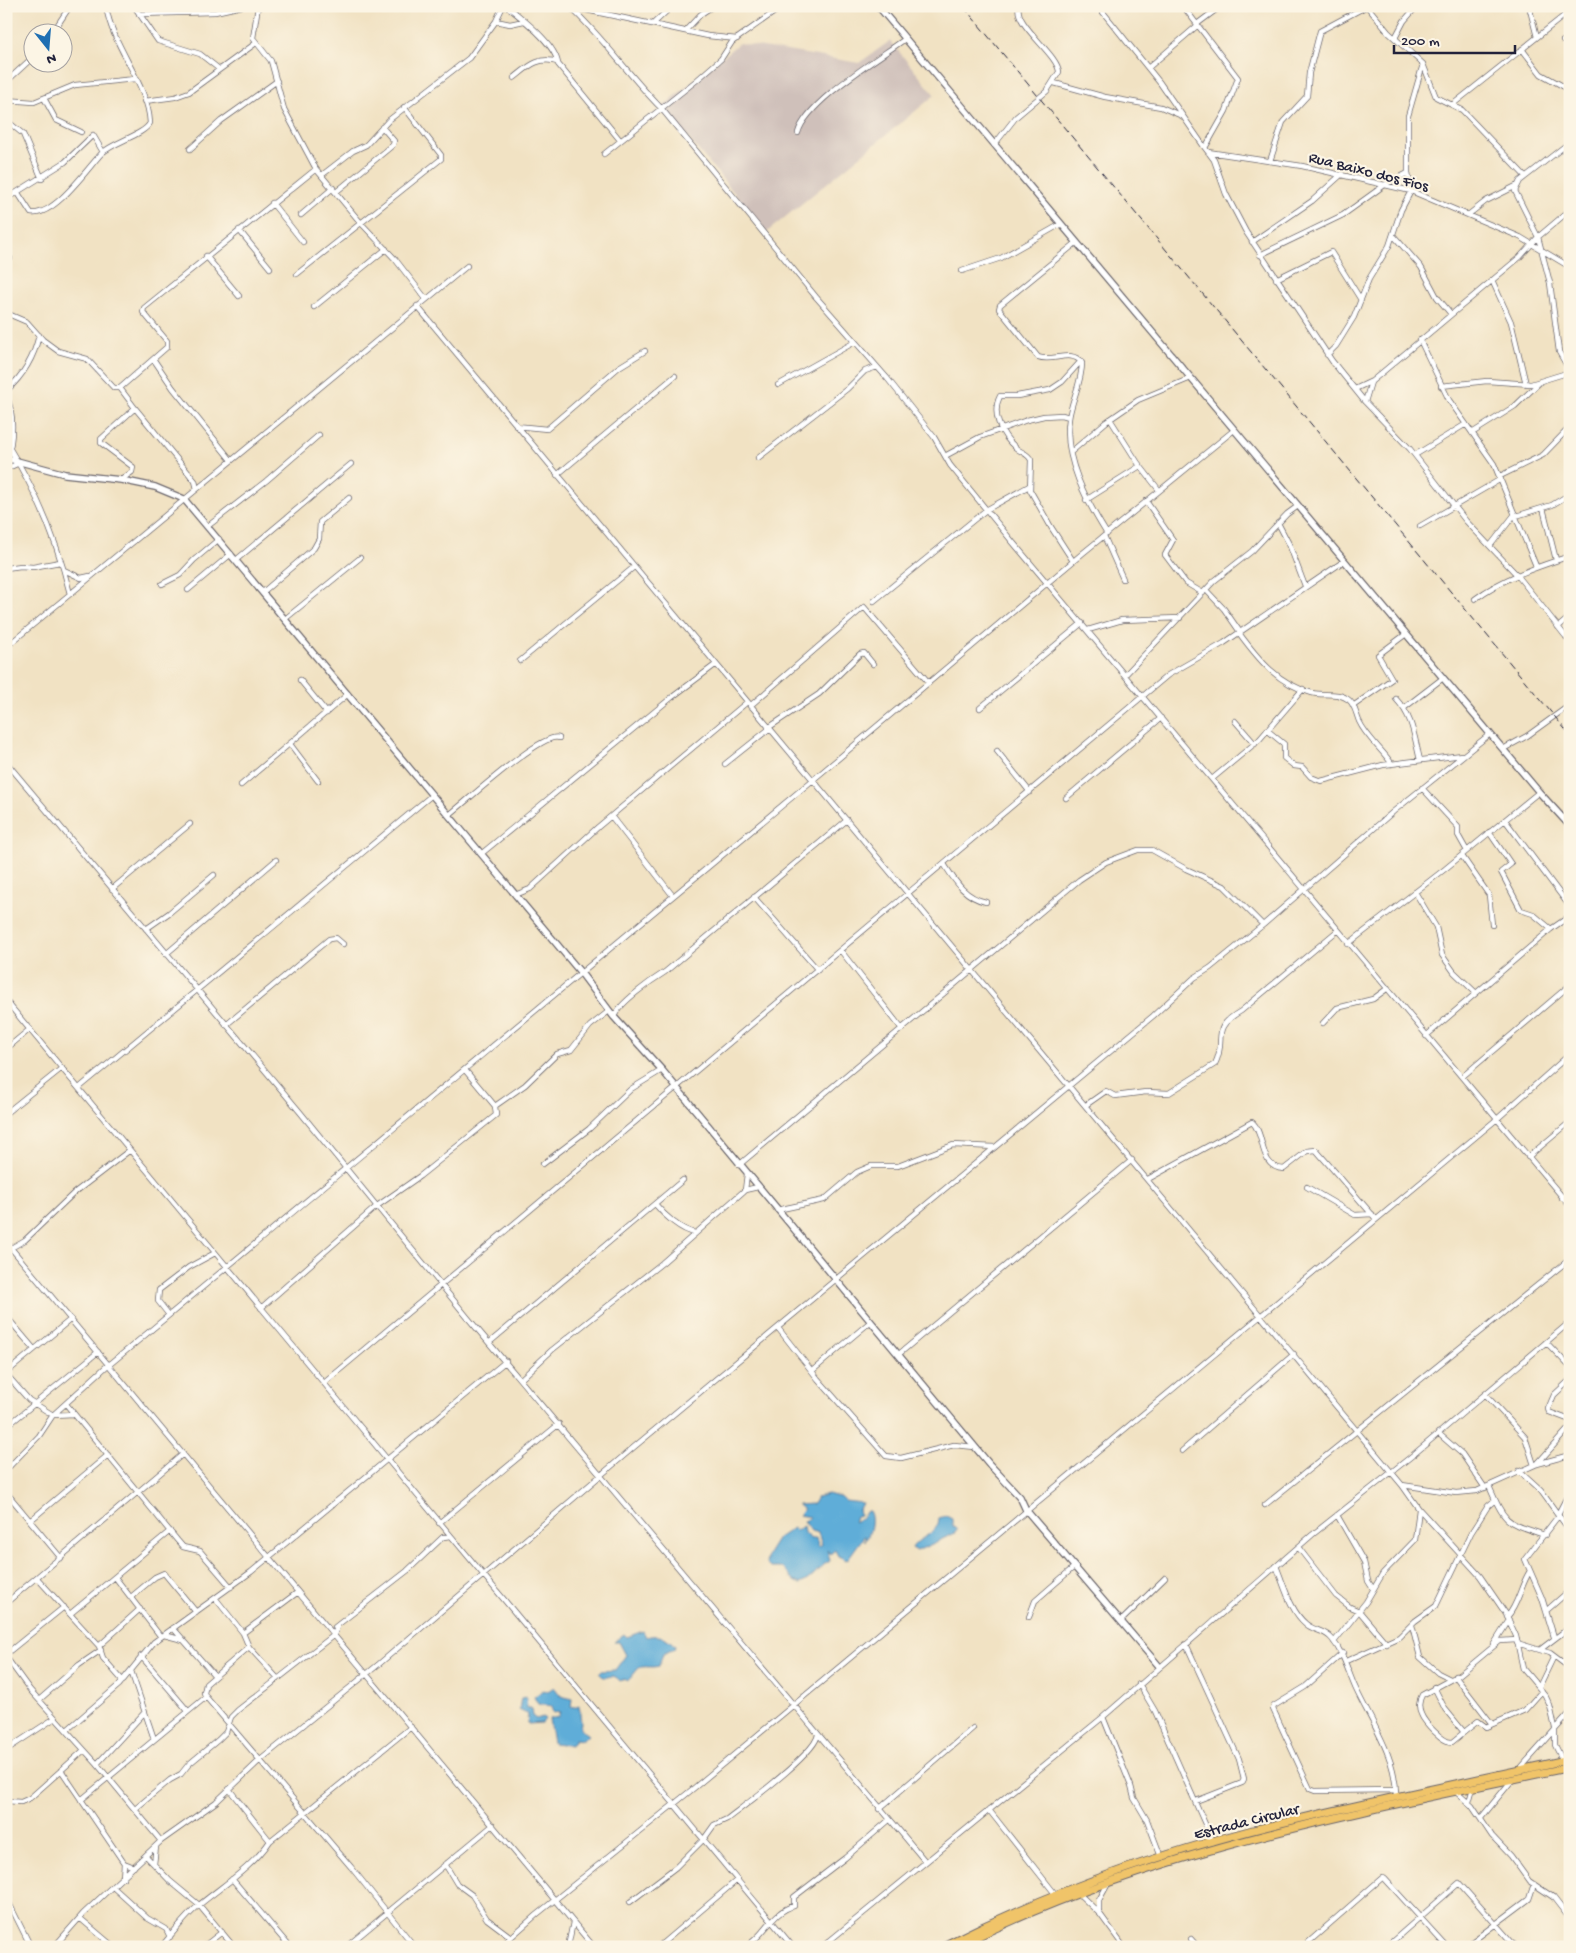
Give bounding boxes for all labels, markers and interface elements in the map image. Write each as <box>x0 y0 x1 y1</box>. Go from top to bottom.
north arrow <box>22 22 72 72</box>
scale bar <box>1394 22 1515 54</box>
text: 200 m <box>1401 33 1440 51</box>
text: N <box>44 49 58 68</box>
street label: Rua Baixo dos Fios <box>1306 149 1431 198</box>
street label: Estrada Circular <box>1192 1801 1303 1846</box>

